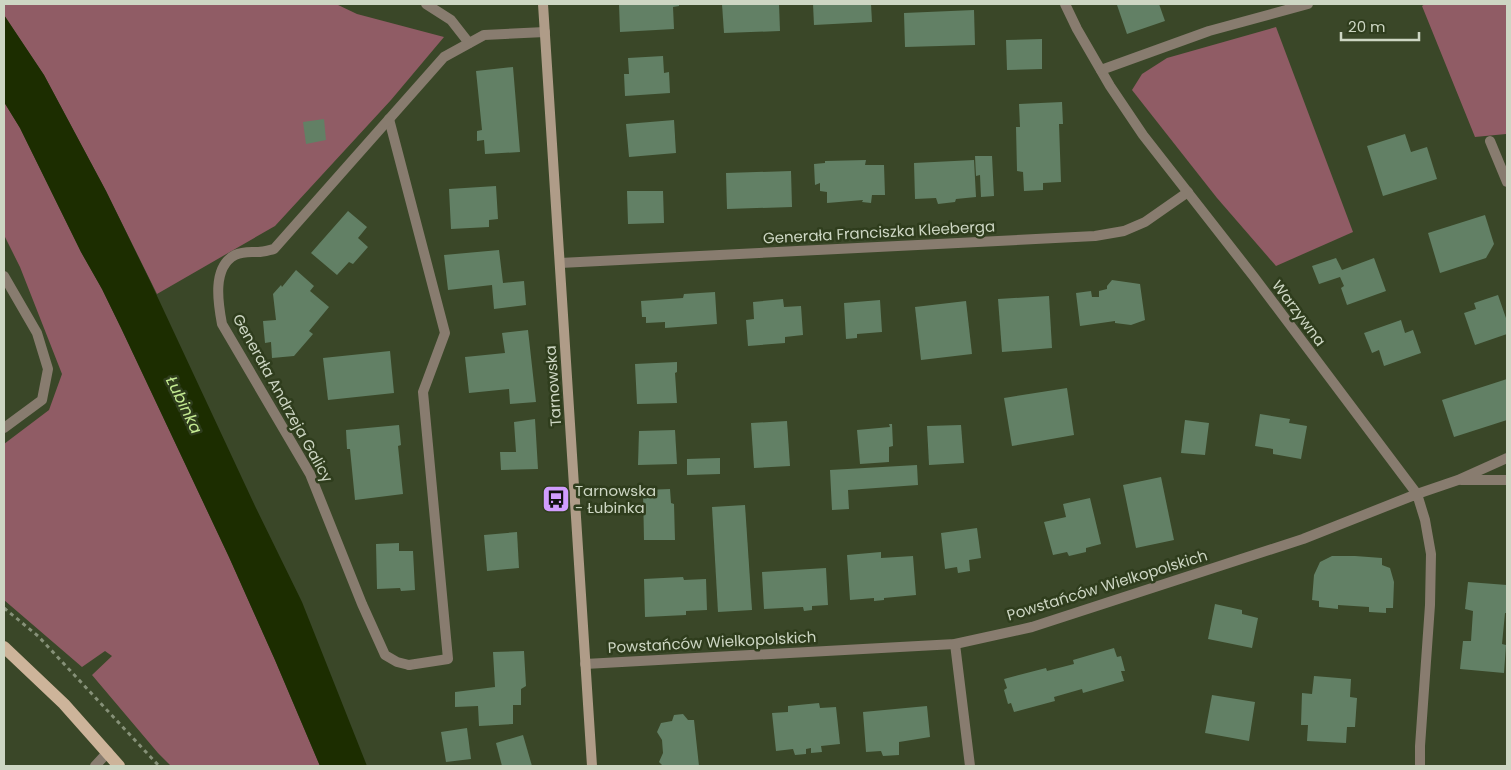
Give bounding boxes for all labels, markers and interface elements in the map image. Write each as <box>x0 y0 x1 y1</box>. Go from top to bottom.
scale bar <box>1341 10 1418 42</box>
text: 20 m <box>1348 16 1386 37</box>
street label: Generała Franciszka Kleeberga <box>762 215 996 249</box>
street label: Warzywna <box>1267 276 1331 350</box>
street label: Generała Andrzeja Galicy <box>228 310 338 487</box>
street label: Tarnowska <box>540 345 566 427</box>
water label: Łubinka <box>160 372 208 438</box>
place label: Tarnowska - Łubinka <box>575 480 656 518</box>
bus stop icon: Tarnowska - Łubinka <box>541 484 571 514</box>
street label: Powstańców Wielkopolskich <box>1004 544 1210 626</box>
street label: Powstańców Wielkopolskich <box>607 626 817 658</box>

